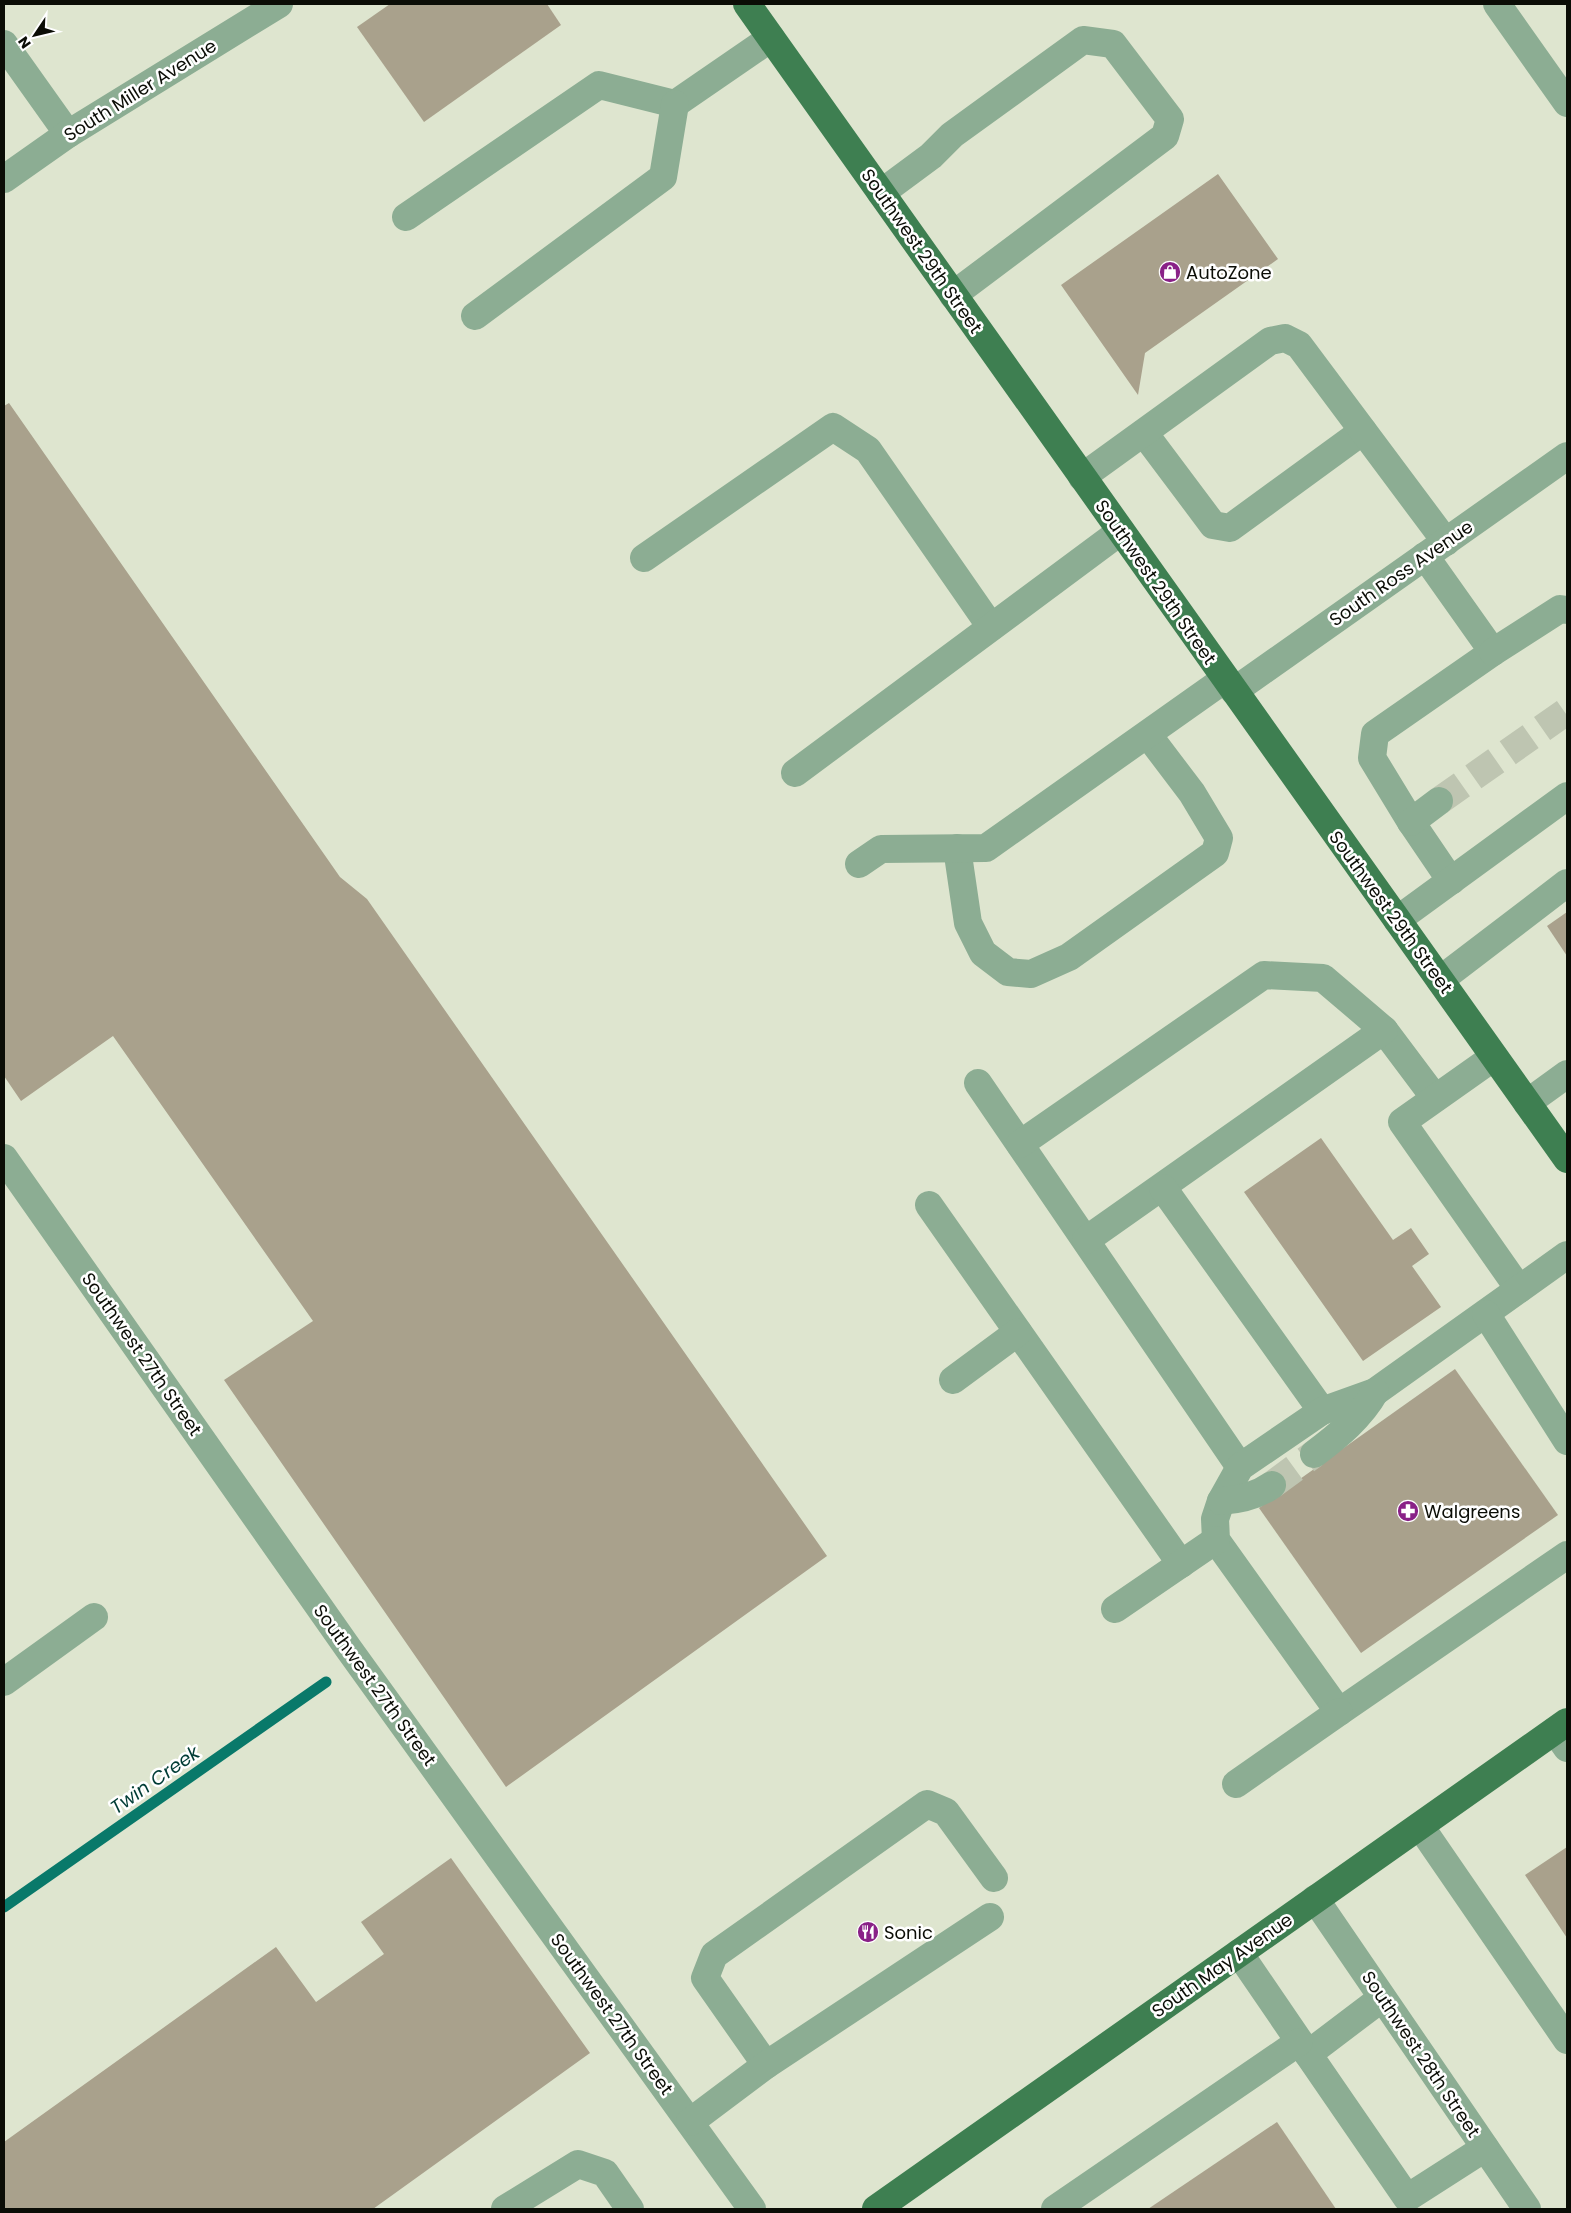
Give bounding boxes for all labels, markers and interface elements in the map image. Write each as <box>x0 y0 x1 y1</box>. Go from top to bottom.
north arrow <box>10 10 60 60</box>
text: N <box>13 32 36 53</box>
street label: South Miller Avenue <box>59 33 221 147</box>
street label: Southwest 29th Street <box>856 164 988 338</box>
shop icon: AutoZone <box>1158 260 1182 284</box>
place label: AutoZone <box>1186 260 1272 285</box>
street label: Southwest 29th Street <box>1090 495 1222 669</box>
street label: South Ross Avenue <box>1324 514 1478 632</box>
street label: Southwest 29th Street <box>1323 826 1459 998</box>
street label: Southwest 27th Street <box>76 1267 208 1441</box>
pharmacy icon: Walgreens <box>1396 1499 1420 1523</box>
place label: Walgreens <box>1424 1499 1520 1524</box>
street label: Southwest 27th Street <box>308 1599 442 1771</box>
water label: Twin Creek <box>105 1739 206 1821</box>
street label: South May Avenue <box>1147 1907 1297 2023</box>
restaurant icon: Sonic <box>856 1920 880 1944</box>
place label: Sonic <box>884 1920 933 1945</box>
street label: Southwest 27th Street <box>545 1928 679 2100</box>
street label: Southwest 28th Street <box>1356 1966 1486 2142</box>

